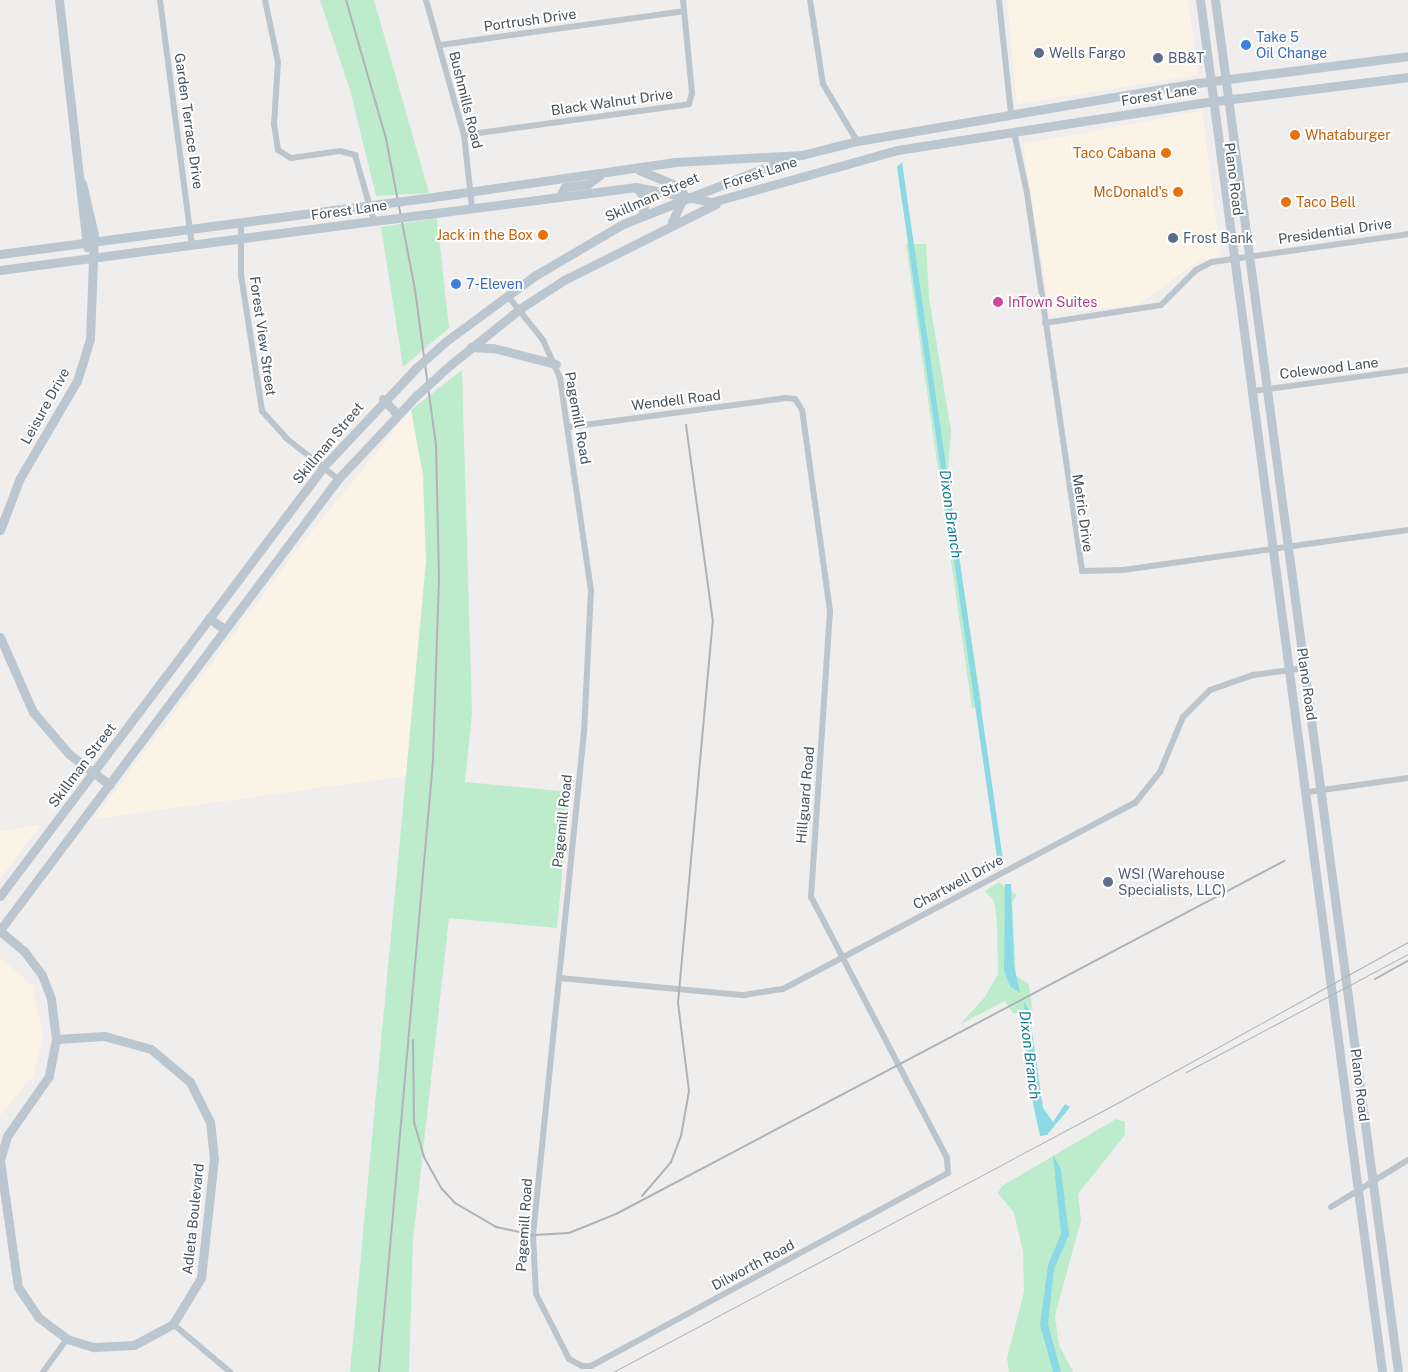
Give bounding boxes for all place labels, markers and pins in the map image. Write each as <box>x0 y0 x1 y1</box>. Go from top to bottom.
place label: Take 5 Oil Change <box>1256 29 1327 62</box>
marker: Take 5 Oil Change <box>1240 39 1252 51</box>
place label: Wells Fargo <box>1049 45 1126 61</box>
marker: Wells Fargo <box>1033 47 1045 59</box>
place label: BB&T <box>1168 50 1204 66</box>
marker: BB&T <box>1152 52 1164 64</box>
place label: Whataburger <box>1305 127 1391 143</box>
marker: Whataburger <box>1289 129 1301 141</box>
place label: Taco Cabana <box>1073 145 1156 161</box>
marker: Taco Cabana <box>1160 147 1172 159</box>
place label: McDonald's <box>1093 184 1168 200</box>
marker: McDonald's <box>1172 186 1184 198</box>
place label: Taco Bell <box>1296 194 1356 210</box>
marker: Taco Bell <box>1280 196 1292 208</box>
place label: Jack in the Box <box>436 227 533 243</box>
marker: Jack in the Box <box>537 229 549 241</box>
place label: Frost Bank <box>1183 230 1253 246</box>
marker: Frost Bank <box>1167 232 1179 244</box>
place label: 7-Eleven <box>466 276 523 292</box>
marker: 7-Eleven <box>450 278 462 290</box>
place label: InTown Suites <box>1008 294 1097 310</box>
marker: InTown Suites <box>992 296 1004 308</box>
place label: WSI (Warehouse Specialists, LLC) <box>1118 866 1226 899</box>
marker: WSI (Warehouse Specialists, LLC) <box>1102 876 1114 888</box>

